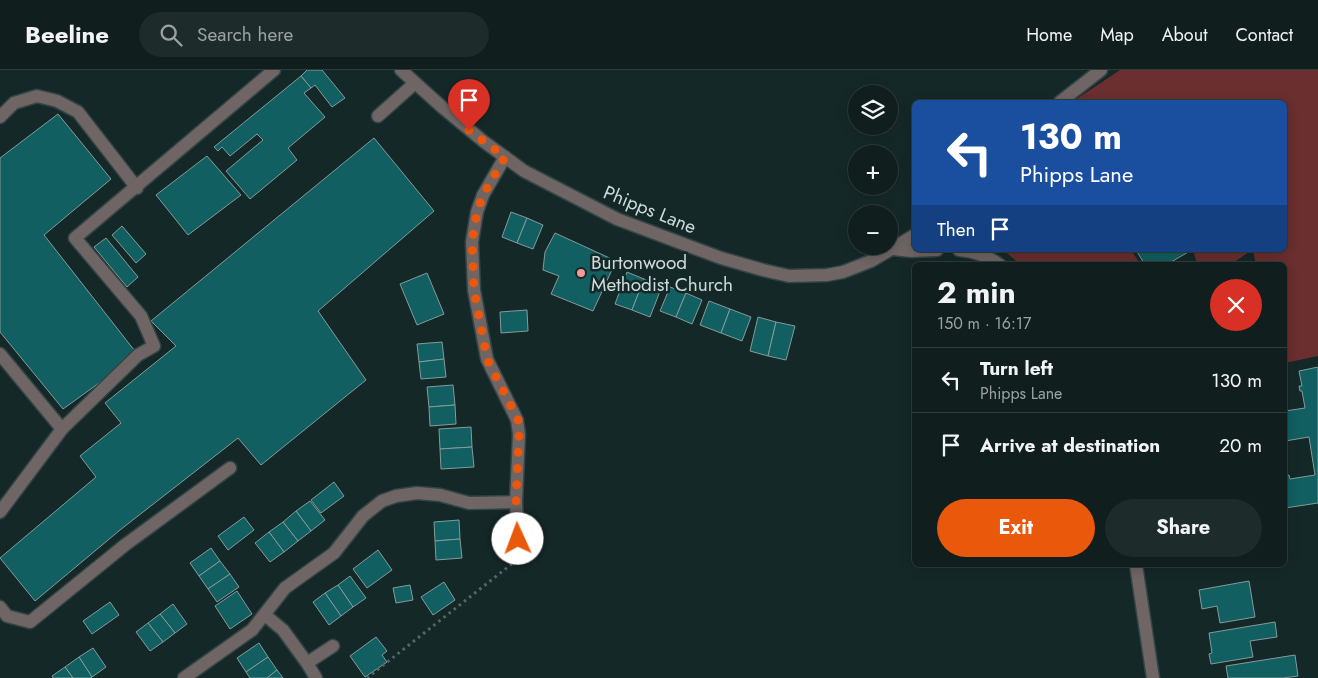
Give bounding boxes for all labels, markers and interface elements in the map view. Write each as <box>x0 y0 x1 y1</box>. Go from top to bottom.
search box <box>139 12 489 57</box>
text: Beeline <box>25 17 109 52</box>
icon: search <box>157 21 185 49</box>
text: Search here <box>197 21 293 48</box>
text: Home <box>1026 22 1072 48</box>
text: Map <box>1100 22 1134 48</box>
text: About <box>1162 22 1207 48</box>
text: Contact <box>1235 22 1293 48</box>
pin <box>448 79 490 130</box>
map controls <box>848 85 898 255</box>
button: layers <box>848 85 898 135</box>
icon: arrive <box>455 86 483 114</box>
text: 130 m <box>1020 112 1122 162</box>
icon: left <box>937 120 1002 185</box>
button: + <box>848 145 898 195</box>
text: Phipps Lane <box>1020 158 1133 190</box>
street label: Phipps Lane <box>599 179 700 240</box>
button: − <box>848 205 898 255</box>
icon: arrive <box>986 215 1014 243</box>
text: Then <box>937 216 976 243</box>
place label: Burtonwood Methodist Church <box>591 249 733 298</box>
marker: Burtonwood Methodist Church <box>575 267 587 279</box>
text: 2 min <box>937 271 1016 314</box>
button: close <box>1210 279 1262 331</box>
text: 150 m · 16:17 <box>937 312 1031 335</box>
text: Turn left <box>980 355 1053 382</box>
icon: left <box>937 366 965 394</box>
text: 130 m <box>1211 367 1262 394</box>
text: Phipps Lane <box>980 382 1062 405</box>
icon: arrive <box>937 431 965 459</box>
text: Arrive at destination <box>980 432 1160 459</box>
text: 20 m <box>1219 432 1262 459</box>
button: Exit <box>937 499 1095 557</box>
button: Share <box>1105 499 1262 557</box>
position arrow <box>491 512 543 564</box>

